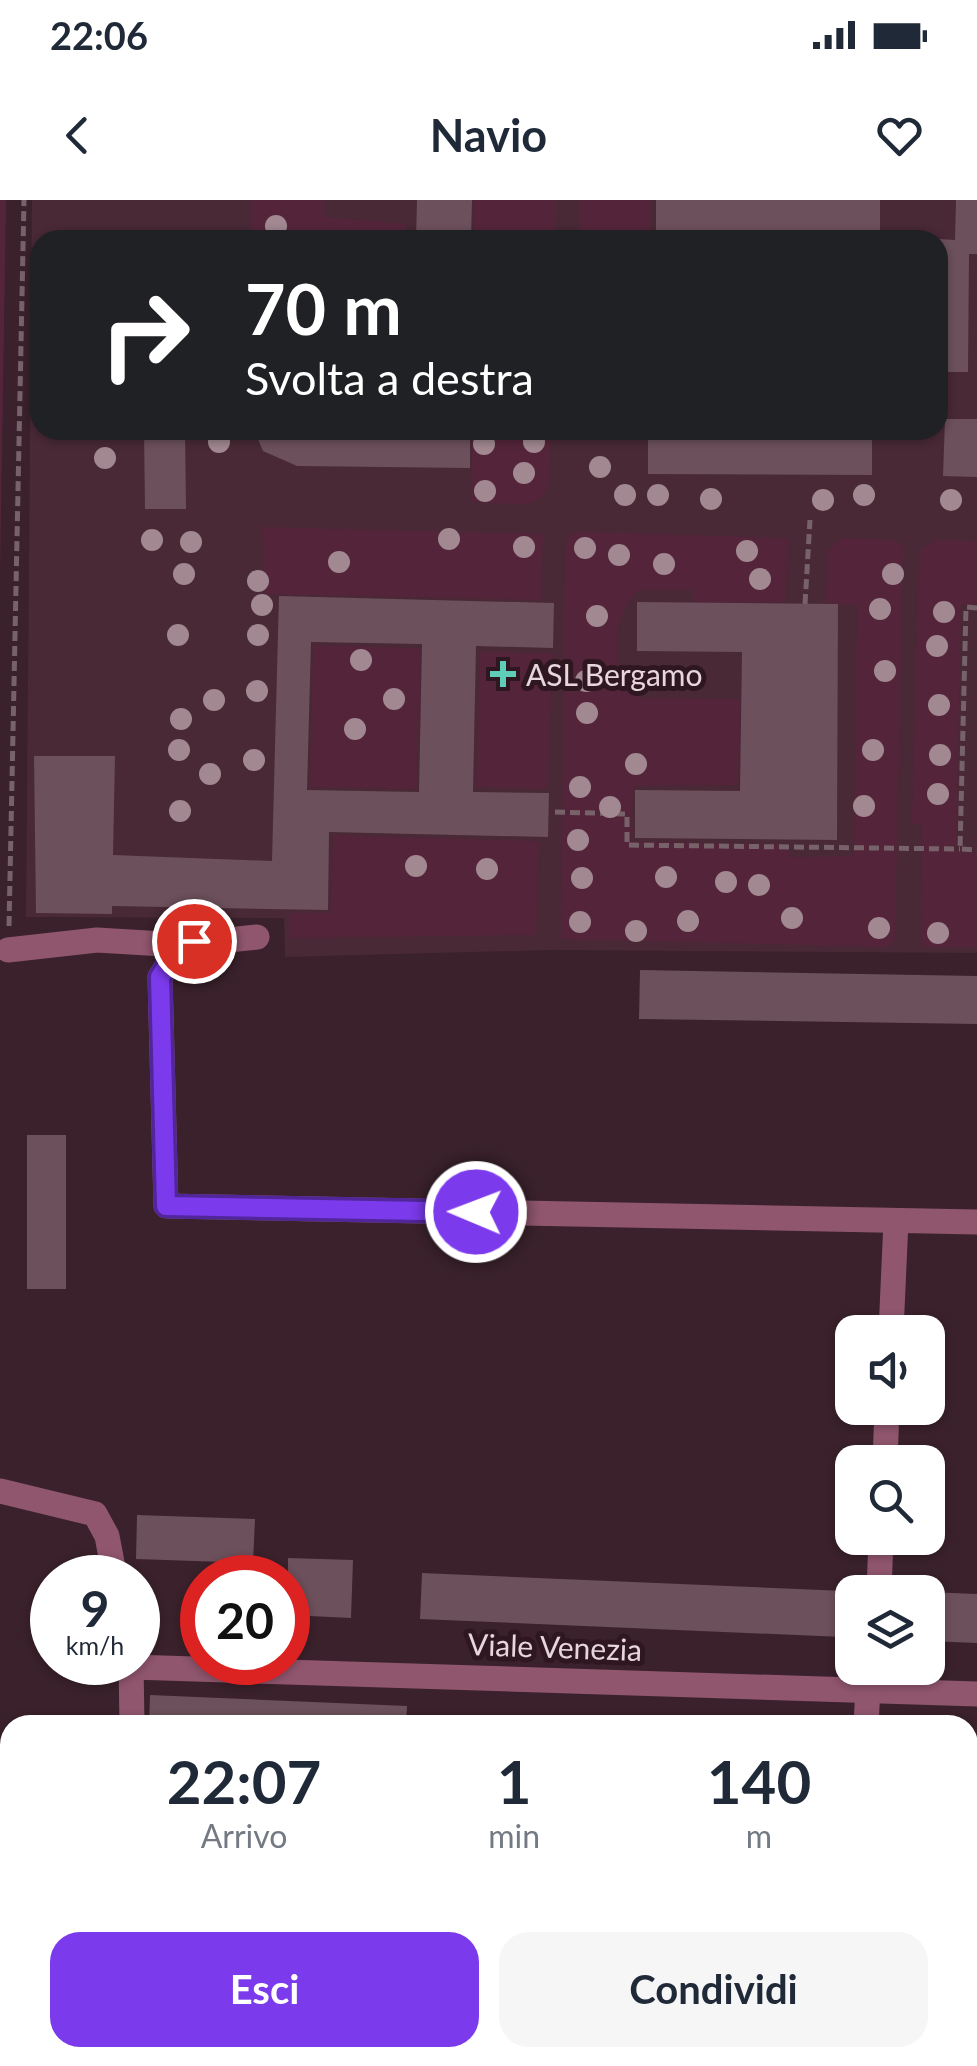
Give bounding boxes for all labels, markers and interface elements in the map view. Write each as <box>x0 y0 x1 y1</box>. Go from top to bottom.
text: 22:06 <box>50 12 148 58</box>
icon: back <box>50 108 105 163</box>
text: Navio <box>430 108 547 162</box>
icon: heart <box>872 108 927 163</box>
text: 70 m <box>245 266 402 350</box>
icon: right <box>80 270 210 400</box>
text: Svolta a destra <box>245 351 534 405</box>
place label: ASL Bergamo <box>526 656 703 692</box>
marker: ASL Bergamo <box>490 661 516 687</box>
pin <box>152 899 237 984</box>
icon: arrive <box>167 914 222 969</box>
position arrow <box>424 1160 528 1264</box>
map controls <box>835 1315 945 1685</box>
button: sound <box>835 1315 945 1425</box>
button: search <box>835 1445 945 1555</box>
speed limit sign: 20 <box>180 1555 310 1685</box>
button: layers <box>835 1575 945 1685</box>
text: 9 <box>80 1578 110 1638</box>
street label: Viale Venezia <box>467 1625 643 1667</box>
text: km/h <box>66 1630 124 1660</box>
text: 22:07 <box>167 1745 321 1817</box>
text: 1 <box>497 1745 532 1817</box>
text: 140 <box>707 1745 811 1817</box>
text: Arrivo <box>201 1816 287 1855</box>
text: min <box>488 1816 540 1855</box>
text: m <box>746 1816 772 1855</box>
button: Esci <box>50 1932 479 2047</box>
button: Condividi <box>499 1932 928 2047</box>

